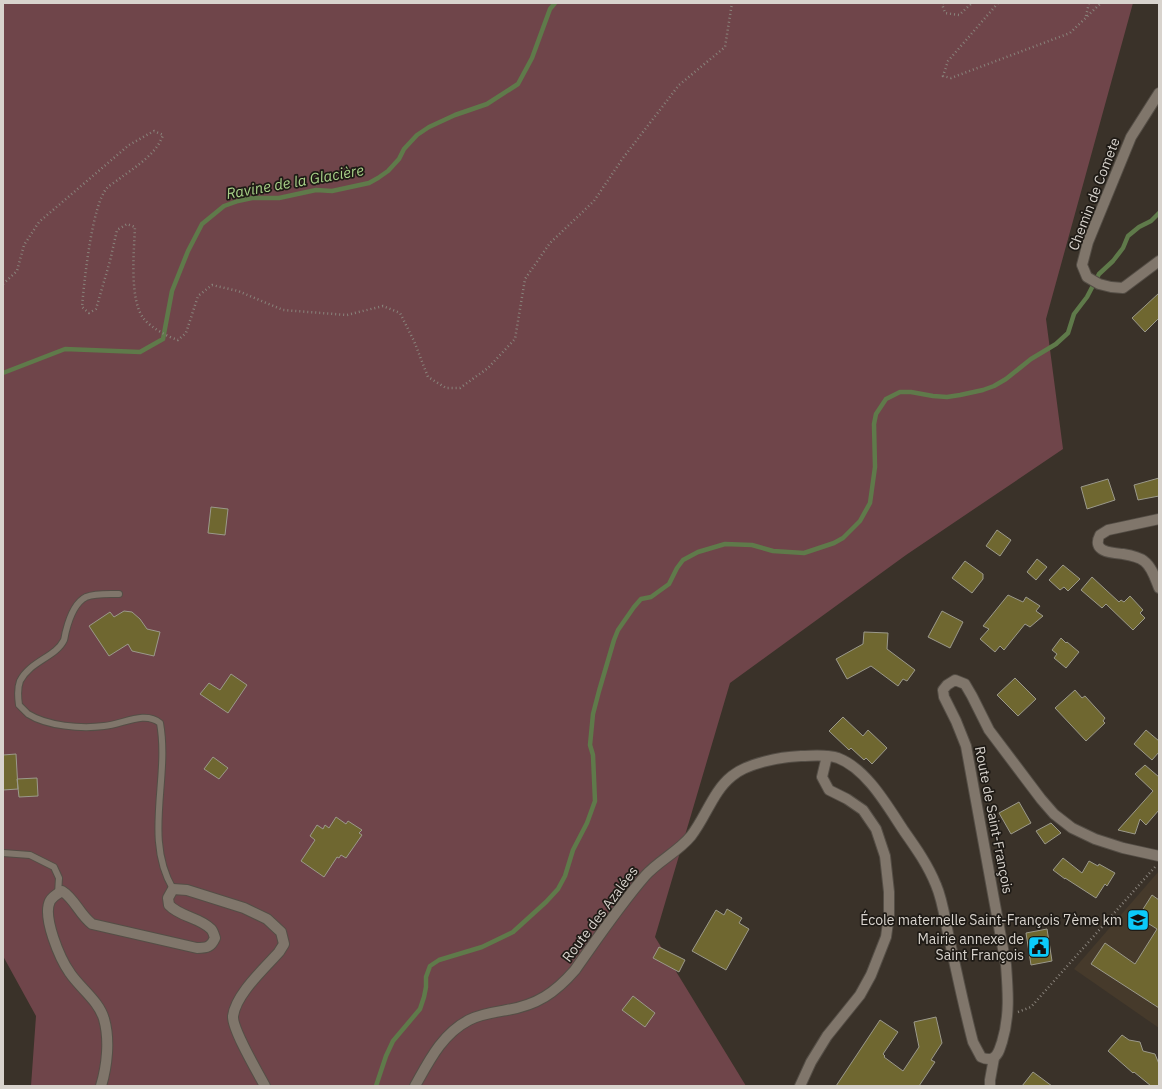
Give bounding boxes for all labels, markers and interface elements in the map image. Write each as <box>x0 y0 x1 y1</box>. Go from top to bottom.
street label: Chemin de Comete <box>1064 135 1124 253</box>
water label: Ravine de la Glacière <box>225 160 365 203</box>
street label: Route de Saint-François <box>971 745 1017 895</box>
street label: Route des Azalées <box>558 862 642 966</box>
school or university icon: École maternelle Saint-François 7ème km <box>1125 907 1151 933</box>
place label: École maternelle Saint-François 7ème km <box>860 910 1122 929</box>
place label: Mairie annexe de Saint François <box>917 930 1024 964</box>
public building icon: Mairie annexe de Saint François <box>1026 934 1052 960</box>

